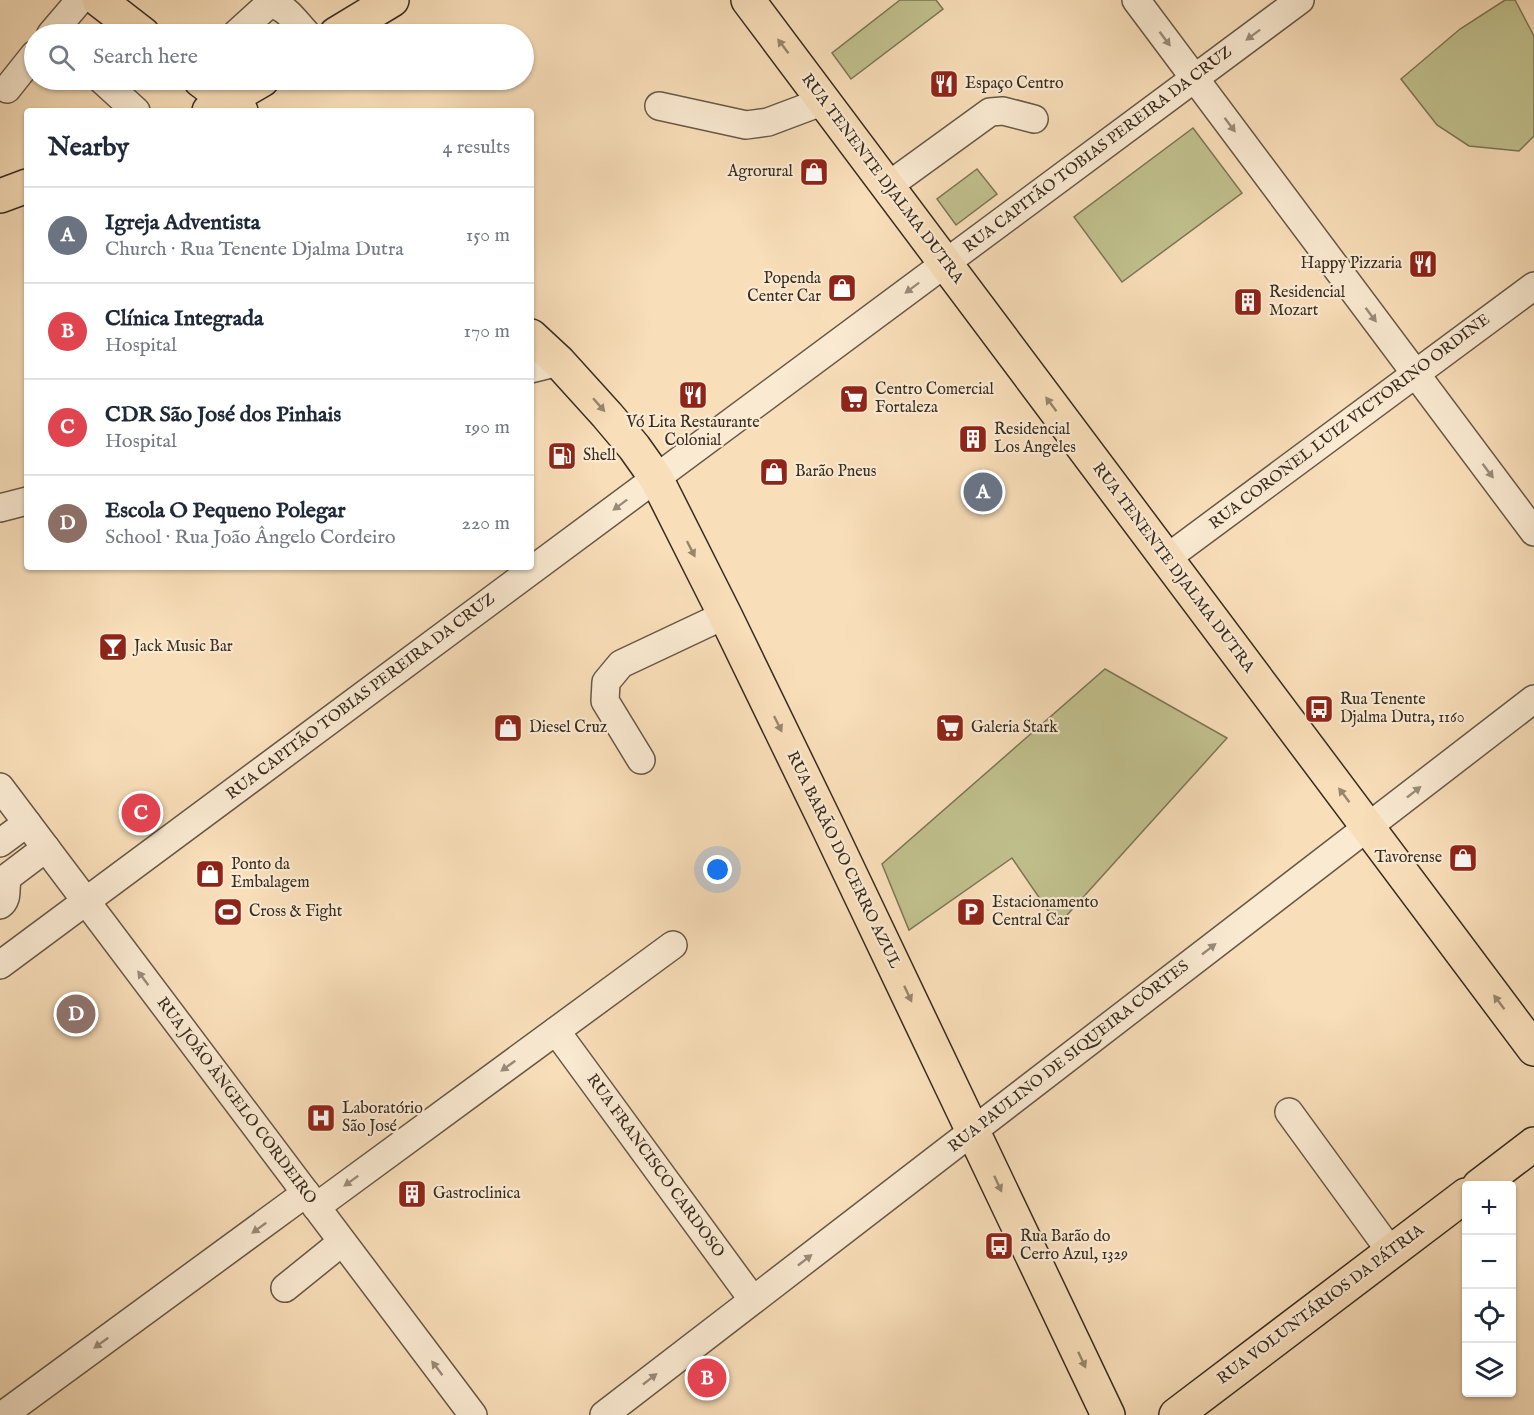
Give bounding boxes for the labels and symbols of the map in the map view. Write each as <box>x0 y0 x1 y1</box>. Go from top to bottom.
one-way arrow <box>1245 29 1261 41</box>
one-way arrow <box>1159 31 1172 47</box>
one-way arrow <box>777 39 789 55</box>
street label: RUA CAPITÃO TOBIAS PEREIRA DA CRUZ <box>958 41 1236 258</box>
restaurant icon: Espaço Centro <box>928 68 960 100</box>
street label: RUA TENENTE DJALMA DUTRA <box>796 70 968 289</box>
place label: Espaço Centro <box>965 74 1064 94</box>
one-way arrow <box>1223 117 1236 133</box>
shop icon: Agrorural <box>798 156 830 188</box>
place label: Agrorural <box>727 162 794 182</box>
restaurant icon: Happy Pizzaria <box>1407 248 1439 280</box>
place label: Happy Pizzaria <box>1300 254 1402 274</box>
place label: Popenda Center Car <box>747 269 821 307</box>
shop icon: Popenda Center Car <box>826 272 858 304</box>
one-way arrow <box>904 282 920 294</box>
place label: Residencial Mozart <box>1269 283 1346 321</box>
building icon: Residencial Mozart <box>1232 286 1264 318</box>
one-way arrow <box>1365 307 1378 323</box>
street label: RUA CORONEL LUIZ VICTORINO ORDINE <box>1206 310 1494 534</box>
restaurant icon: Vó Lita Restaurante Colonial <box>677 379 709 411</box>
place label: Centro Comercial Fortaleza <box>875 380 994 418</box>
supermarket icon: Centro Comercial Fortaleza <box>838 383 870 415</box>
one-way arrow <box>592 397 605 412</box>
one-way arrow <box>1045 397 1057 413</box>
place label: Vó Lita Restaurante Colonial <box>625 413 760 451</box>
place label: Residencial Los Angeles <box>994 420 1076 458</box>
building icon: Residencial Los Angeles <box>957 423 989 455</box>
fuel station icon: Shell <box>546 440 578 472</box>
place label: Shell <box>583 446 616 466</box>
shop icon: Barão Pneus <box>758 456 790 488</box>
street label: RUA TENENTE DJALMA DUTRA <box>1087 459 1259 678</box>
place label: Barão Pneus <box>795 462 877 482</box>
one-way arrow <box>1482 463 1494 479</box>
pin: A <box>964 470 1002 514</box>
one-way arrow <box>613 498 628 510</box>
one-way arrow <box>686 540 696 558</box>
street label: RUA CAPITÃO TOBIAS PEREIRA DA CRUZ <box>221 588 499 805</box>
bar icon: Jack Music Bar <box>97 631 129 663</box>
place label: Jack Music Bar <box>132 637 233 657</box>
place label: Rua Tenente Djalma Dutra, 1160 <box>1340 690 1465 728</box>
bus stop icon: Rua Tenente Djalma Dutra, 1160 <box>1303 693 1335 725</box>
shop icon: Diesel Cruz <box>492 712 524 744</box>
supermarket icon: Galeria Stark <box>934 712 966 744</box>
one-way arrow <box>773 715 782 732</box>
place label: Diesel Cruz <box>529 718 607 738</box>
place label: Galeria Stark <box>971 718 1058 738</box>
street label: RUA BARÃO DO CERRO AZUL <box>782 747 907 972</box>
one-way arrow <box>1406 786 1421 798</box>
one-way arrow <box>1338 788 1350 804</box>
pin: C <box>122 790 160 836</box>
shop icon: Tavorense <box>1447 842 1479 874</box>
place label: Tavorense <box>1375 848 1442 868</box>
place label: Ponto da Embalagem <box>231 855 310 893</box>
your location <box>703 855 732 884</box>
shop icon: Ponto da Embalagem <box>194 858 226 890</box>
place label: Estacionamento Central Car <box>992 893 1099 931</box>
sports icon: Cross & Fight <box>212 896 244 928</box>
parking icon: Estacionamento Central Car <box>955 896 987 928</box>
place label: Cross & Fight <box>249 902 343 922</box>
one-way arrow <box>1201 943 1217 956</box>
street label: RUA PAULINO DE SIQUEIRA CÔRTES <box>943 955 1193 1157</box>
one-way arrow <box>138 970 150 985</box>
one-way arrow <box>903 986 912 1003</box>
pin: D <box>56 992 96 1036</box>
street label: RUA JOÃO ÂNGELO CORDEIRO <box>152 992 322 1208</box>
one-way arrow <box>1493 994 1505 1010</box>
one-way arrow <box>501 1059 516 1071</box>
street label: RUA FRANCISCO CARDOSO <box>582 1070 728 1262</box>
place label: Laboratório São José <box>342 1099 423 1137</box>
hospital icon: Laboratório São José <box>305 1102 337 1134</box>
one-way arrow <box>344 1175 360 1187</box>
one-way arrow <box>993 1176 1002 1193</box>
building icon: Gastroclinica <box>396 1178 428 1210</box>
place label: Gastroclinica <box>433 1184 520 1204</box>
street label: RUA VOLUNTÁRIOS DA PÁTRIA <box>1212 1218 1429 1389</box>
one-way arrow <box>251 1221 266 1233</box>
place label: Rua Barão do Cerro Azul, 1329 <box>1020 1227 1128 1265</box>
bus stop icon: Rua Barão do Cerro Azul, 1329 <box>983 1230 1015 1262</box>
one-way arrow <box>797 1254 813 1267</box>
one-way arrow <box>94 1337 110 1349</box>
one-way arrow <box>1077 1352 1086 1369</box>
pin: B <box>688 1356 726 1400</box>
one-way arrow <box>432 1361 444 1376</box>
one-way arrow <box>643 1374 658 1386</box>

